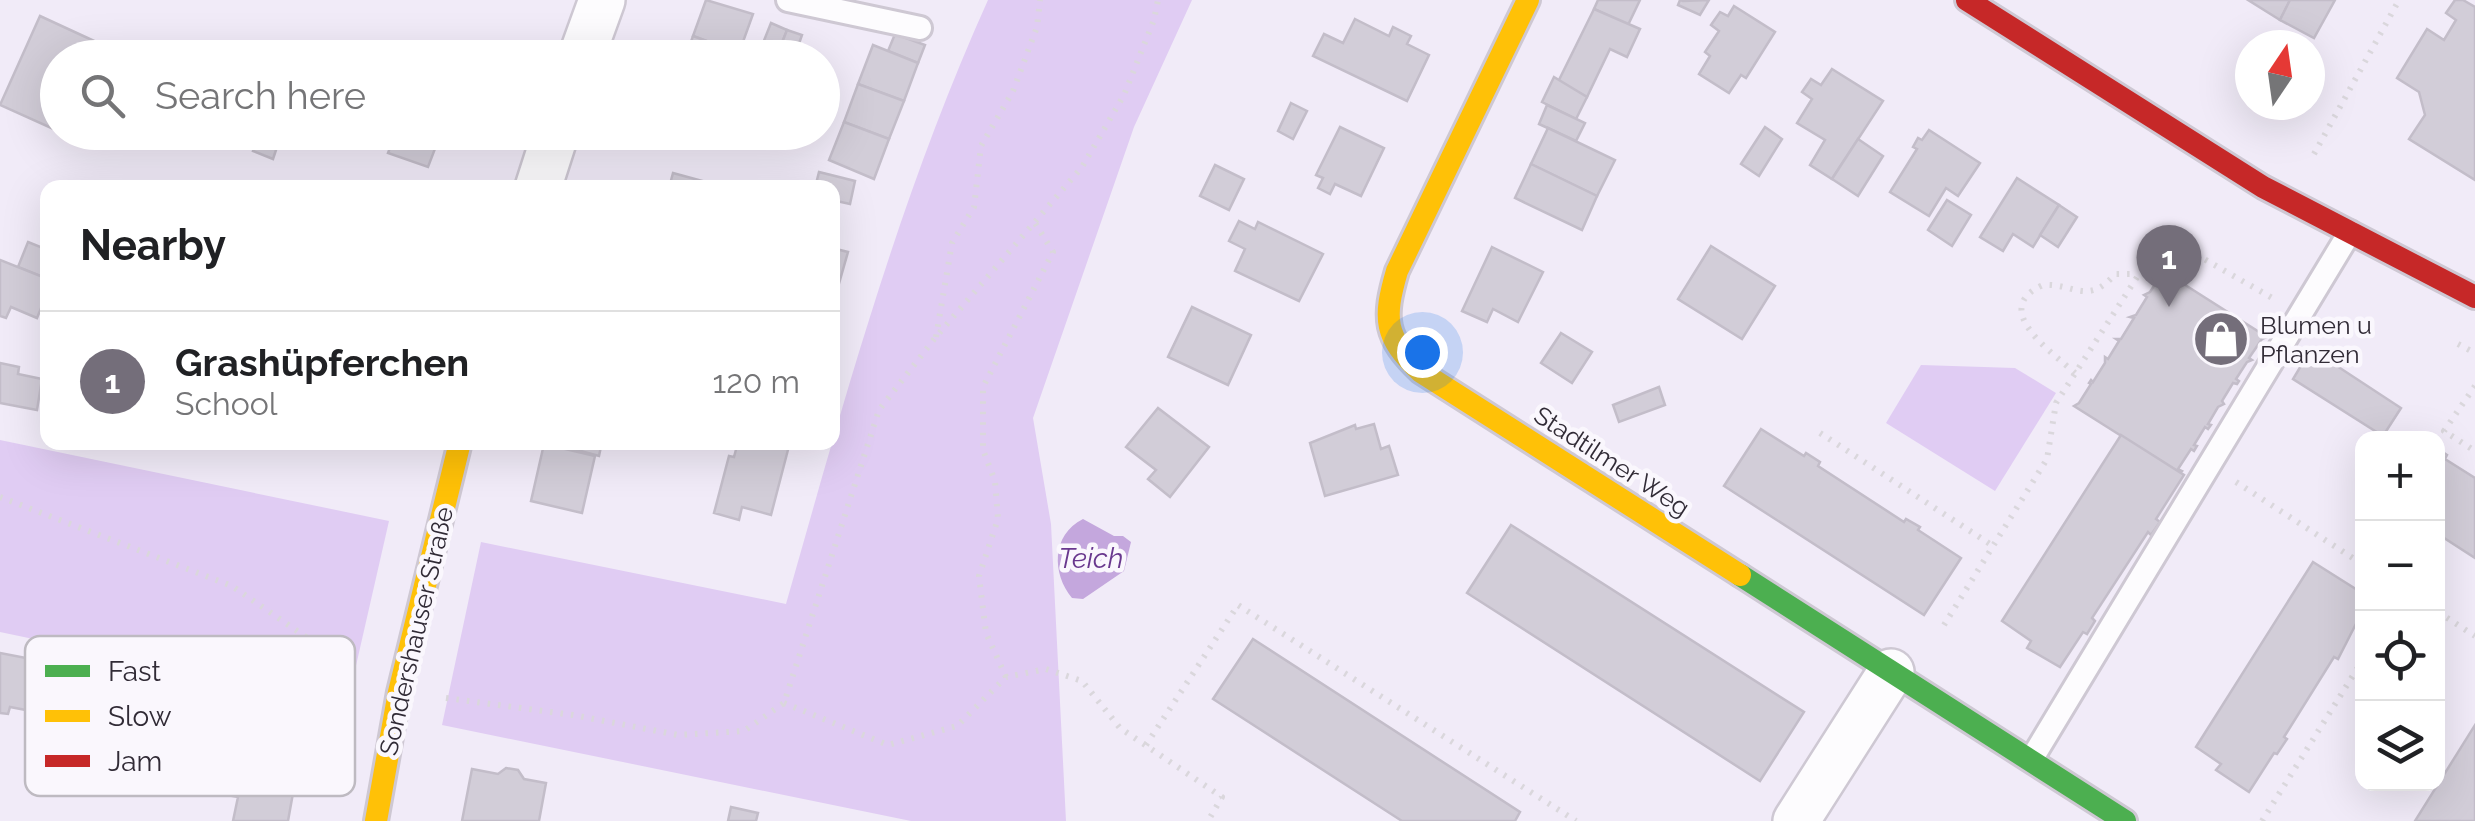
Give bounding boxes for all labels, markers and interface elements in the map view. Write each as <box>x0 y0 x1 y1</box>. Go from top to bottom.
north arrow <box>2235 30 2325 120</box>
search box <box>40 40 840 150</box>
icon: search <box>75 68 130 123</box>
text: Search here <box>155 73 366 118</box>
text: Nearby <box>80 221 226 270</box>
pin: 1 <box>2136 224 2202 307</box>
shop icon: Blumen u Pflanzen <box>2191 309 2251 369</box>
place label: Blumen u Pflanzen <box>2260 310 2372 369</box>
your location <box>1397 327 1448 378</box>
text: Grashüpferchen <box>175 340 469 385</box>
text: 1 <box>105 363 120 400</box>
text: 120 m <box>712 363 800 400</box>
text: School <box>175 385 277 422</box>
street label: Stadtilmer Weg <box>1529 400 1695 522</box>
map controls <box>2355 431 2445 791</box>
button: + <box>2355 431 2445 521</box>
street label: Sondershauser Straße <box>373 504 459 758</box>
button: − <box>2355 521 2445 611</box>
water label: Teich <box>1059 542 1123 575</box>
button: locate <box>2355 611 2445 701</box>
legend <box>25 636 355 796</box>
text: Fast <box>108 655 161 688</box>
text: Slow <box>108 700 172 733</box>
button: layers <box>2355 701 2445 791</box>
text: Jam <box>108 745 162 778</box>

